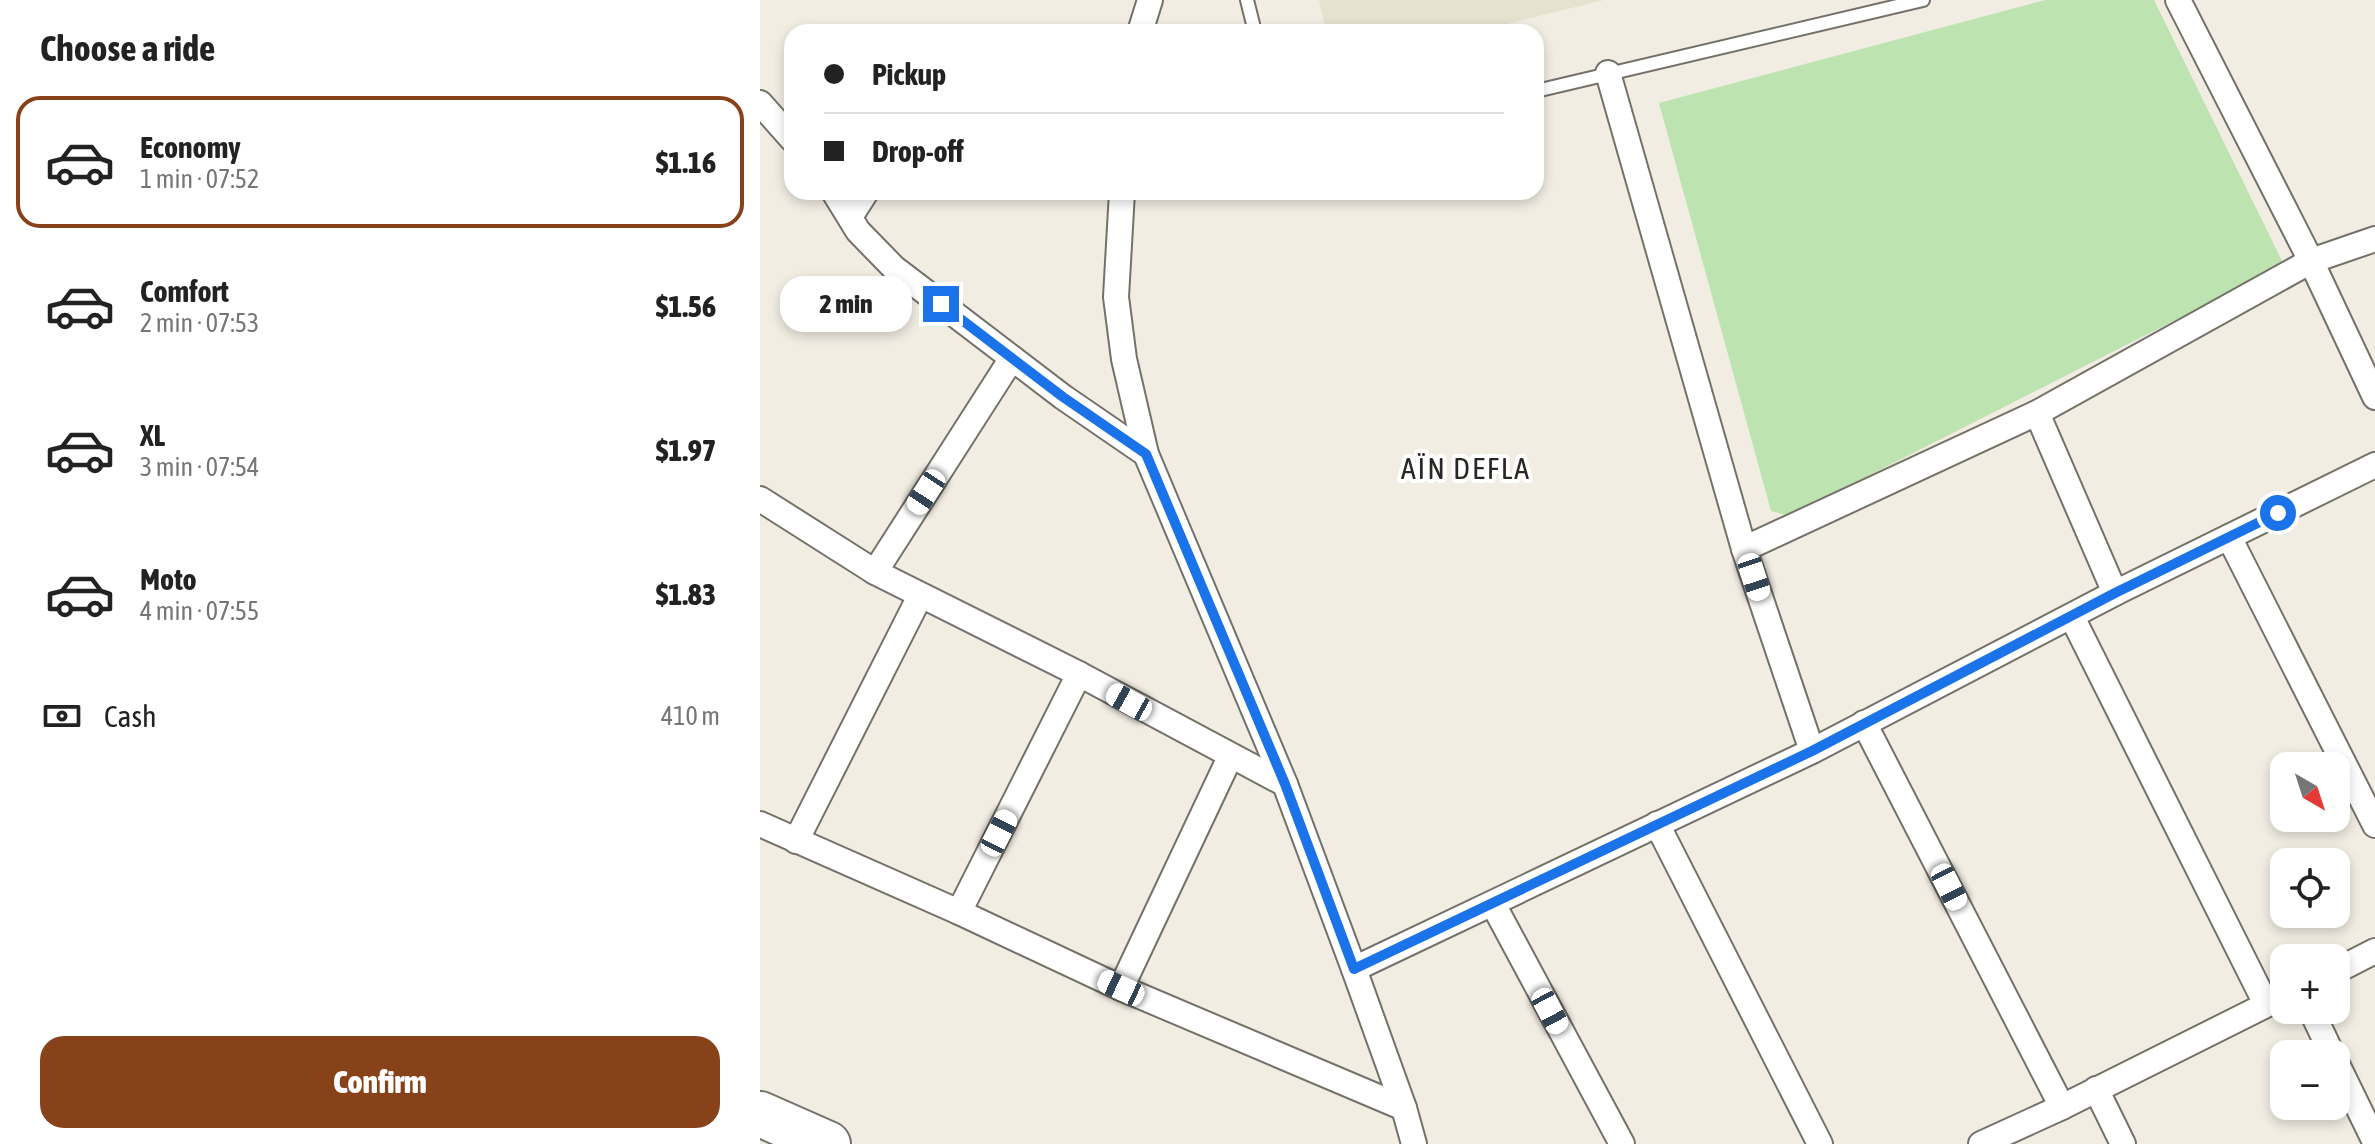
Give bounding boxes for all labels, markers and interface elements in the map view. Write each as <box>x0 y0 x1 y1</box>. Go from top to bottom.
text: Choose a ride <box>40 27 215 69</box>
text: Pickup <box>872 57 946 91</box>
icon: car <box>44 126 116 198</box>
text: Economy <box>140 130 241 164</box>
text: Drop-off <box>872 134 964 168</box>
text: $1.16 <box>656 145 716 179</box>
text: 1 min · 07:52 <box>140 164 259 194</box>
icon: car <box>44 270 116 342</box>
text: Comfort <box>140 274 229 308</box>
callout: 2 min <box>781 276 913 332</box>
route end <box>923 286 959 322</box>
text: $1.56 <box>656 289 716 323</box>
text: 2 min <box>819 289 873 319</box>
text: 2 min · 07:53 <box>140 308 259 338</box>
icon: car <box>44 414 116 486</box>
text: XL <box>140 418 165 452</box>
text: $1.97 <box>656 433 716 467</box>
district label: AÏN DEFLA <box>1401 451 1531 485</box>
text: 3 min · 07:54 <box>140 452 259 482</box>
car <box>903 465 949 519</box>
route start <box>2260 495 2296 531</box>
car <box>1735 550 1773 604</box>
icon: car <box>44 558 116 630</box>
text: Moto <box>140 562 197 596</box>
text: $1.83 <box>656 577 716 611</box>
text: 4 min · 07:55 <box>140 596 259 626</box>
car <box>1102 680 1156 724</box>
icon: cash <box>40 694 84 738</box>
text: Cash <box>104 699 157 733</box>
text: 410 m <box>661 701 720 731</box>
north arrow <box>2270 752 2350 832</box>
map controls <box>2270 752 2350 1120</box>
car <box>977 806 1021 860</box>
button: locate <box>2270 848 2350 928</box>
car <box>1927 860 1971 914</box>
button: + <box>2270 944 2350 1024</box>
car <box>1094 967 1148 1009</box>
car <box>1528 984 1572 1038</box>
button: Confirm <box>40 1036 720 1128</box>
button: − <box>2270 1040 2350 1120</box>

